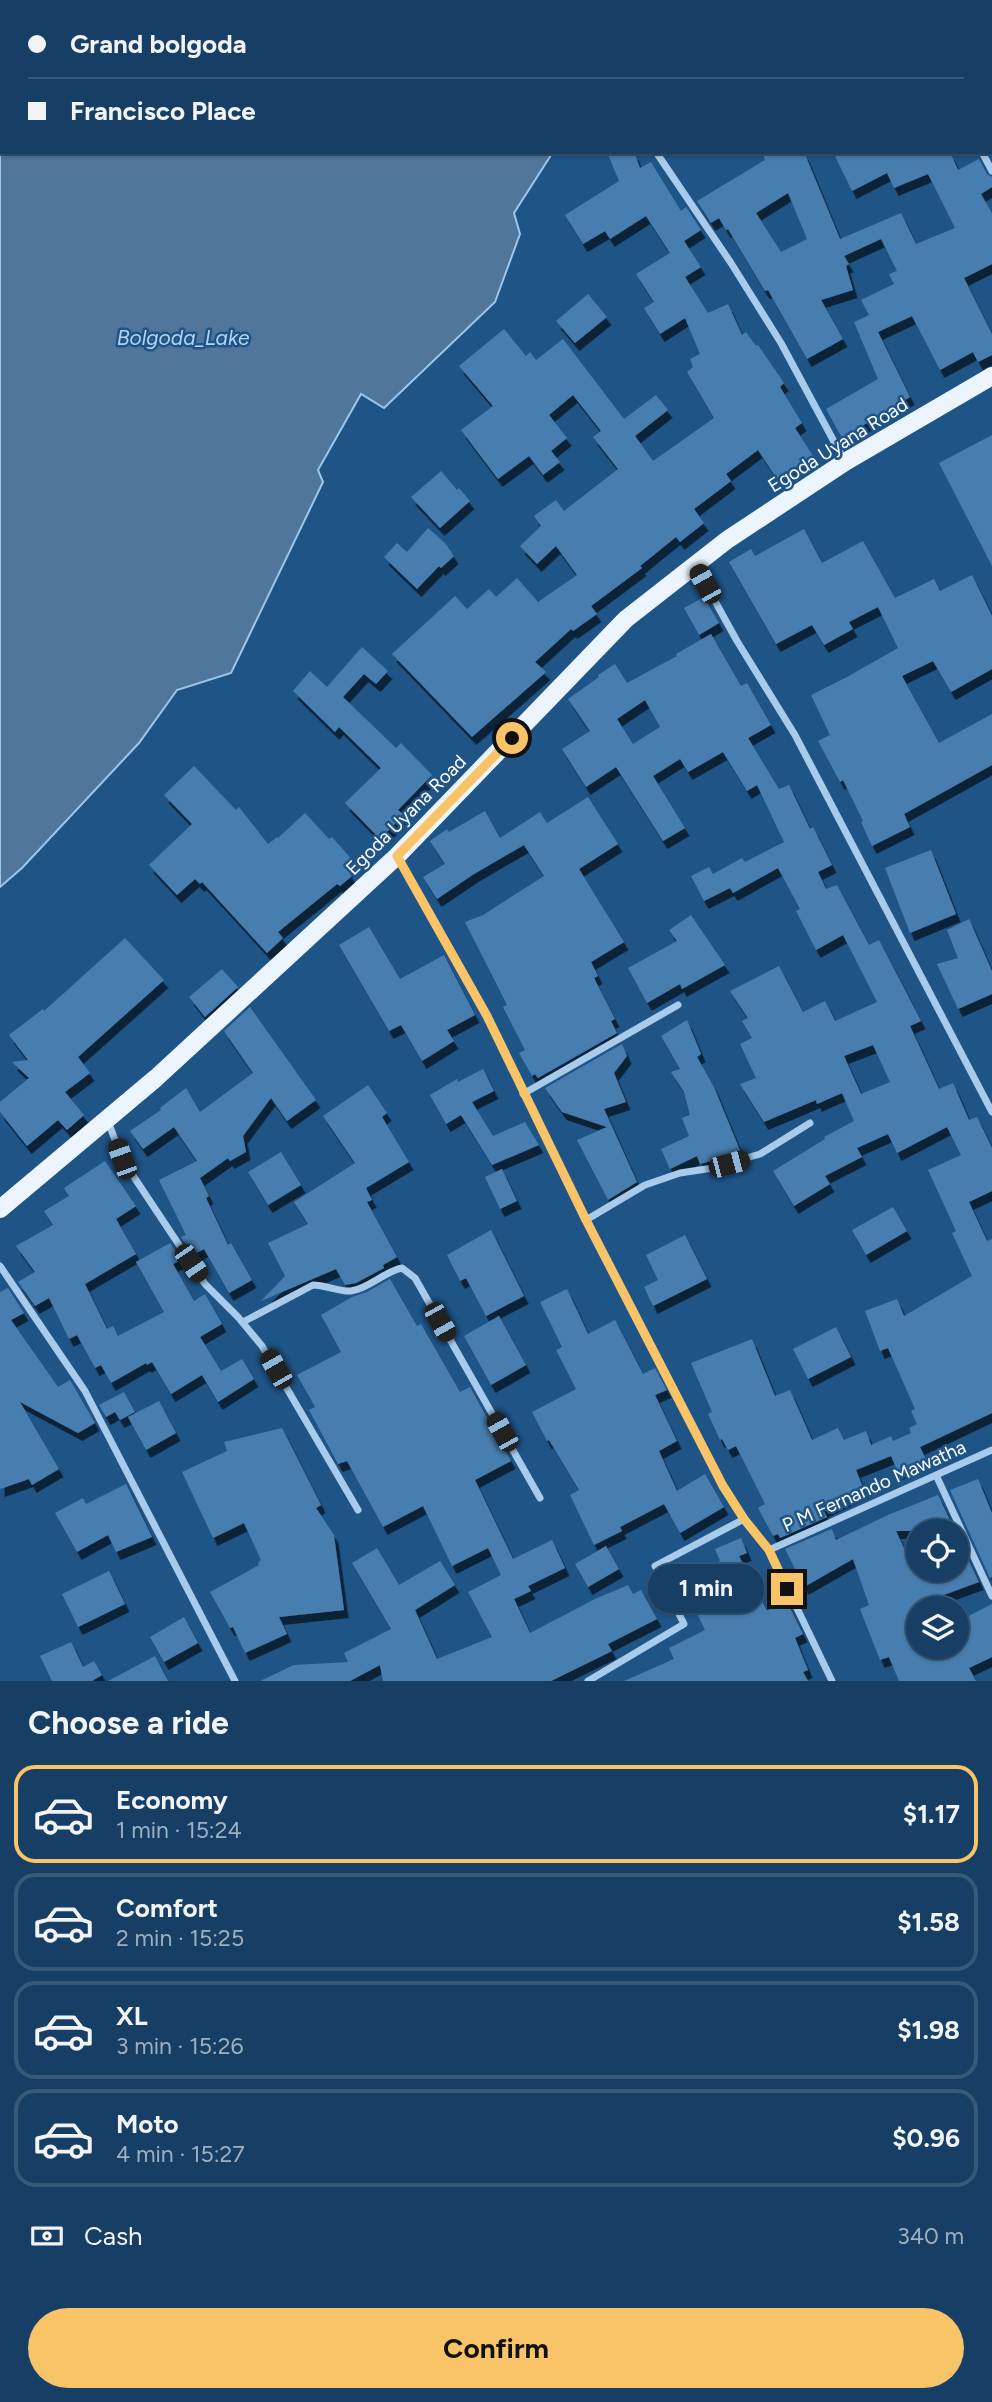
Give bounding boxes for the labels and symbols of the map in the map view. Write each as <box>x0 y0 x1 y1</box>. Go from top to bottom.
water label: Bolgoda_Lake <box>117 325 250 350</box>
street label: Egoda Uyana Road <box>764 393 912 497</box>
car <box>686 561 725 607</box>
route start <box>496 722 528 754</box>
street label: Egoda Uyana Road <box>341 750 471 880</box>
car <box>105 1136 140 1182</box>
car <box>706 1148 753 1180</box>
car <box>171 1240 212 1286</box>
car <box>421 1299 460 1345</box>
car <box>257 1346 296 1392</box>
car <box>483 1409 522 1455</box>
street label: P M Fernando Mawatha <box>779 1435 969 1537</box>
callout: 1 min <box>647 1564 762 1614</box>
route end <box>771 1573 803 1605</box>

